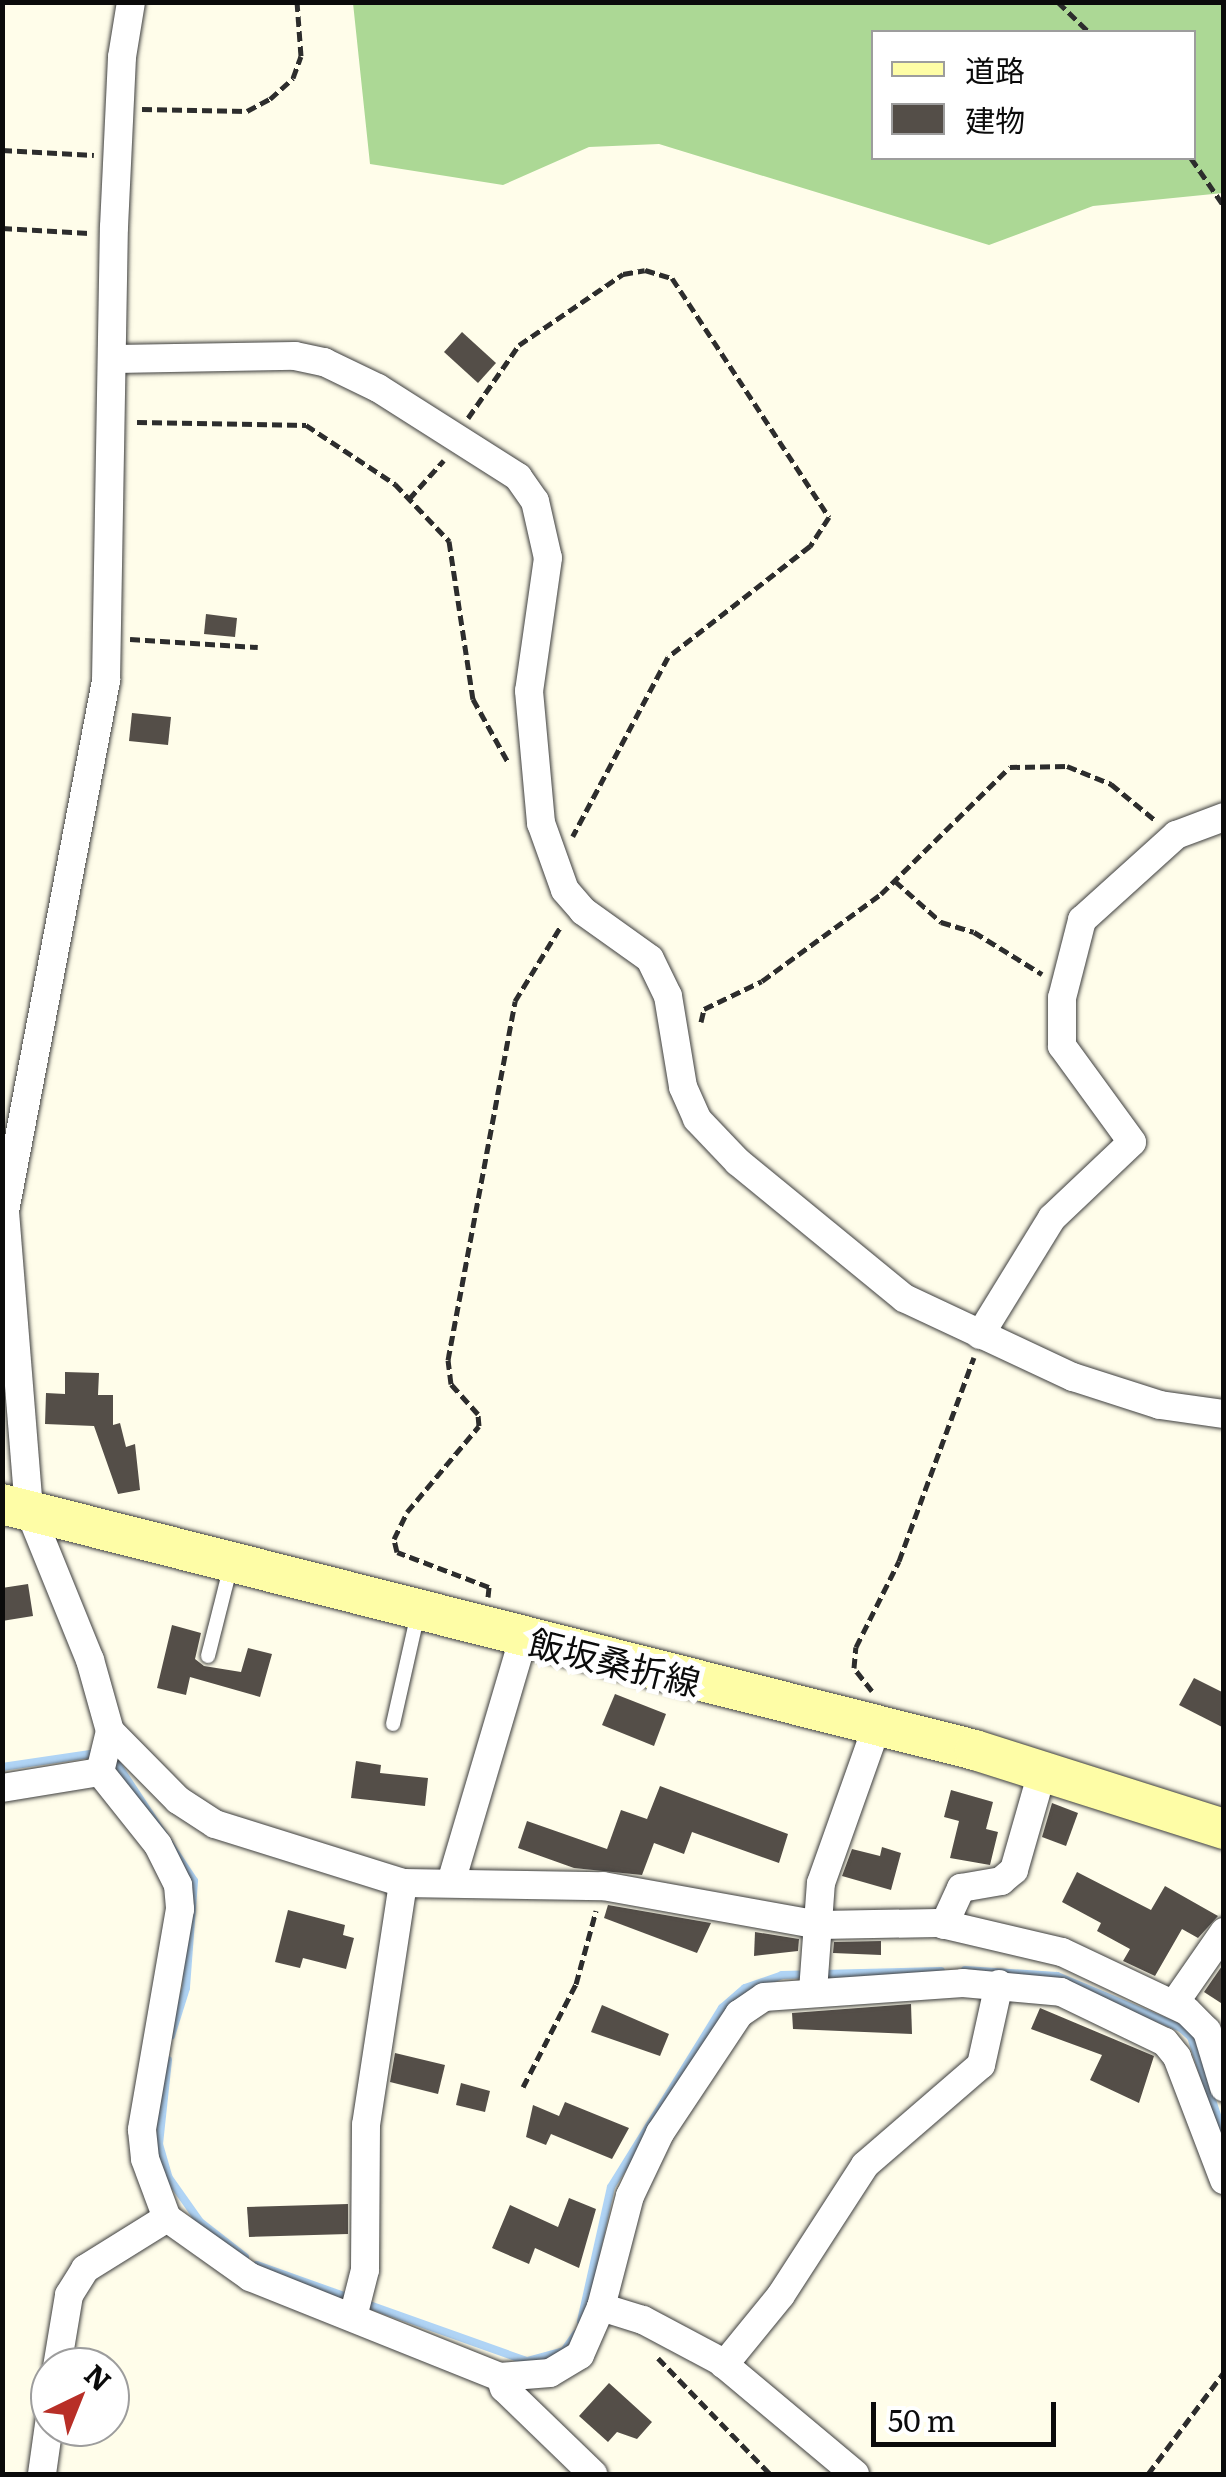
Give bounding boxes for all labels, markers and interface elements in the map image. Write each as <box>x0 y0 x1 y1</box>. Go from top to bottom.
legend <box>871 30 1196 160</box>
text: 道路 <box>965 47 1025 91</box>
text: 建物 <box>965 97 1025 141</box>
street label: 飯坂桑折線 <box>525 1619 705 1703</box>
north arrow <box>30 2347 130 2447</box>
text: N <box>76 2353 122 2400</box>
scale bar <box>876 2382 1061 2444</box>
text: 50 m <box>888 2397 956 2441</box>

